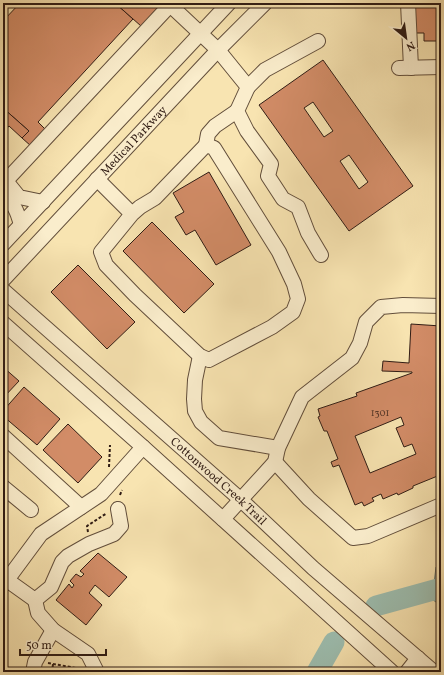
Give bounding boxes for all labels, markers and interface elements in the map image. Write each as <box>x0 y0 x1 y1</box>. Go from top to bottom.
north arrow <box>386 18 426 58</box>
text: N <box>403 37 417 54</box>
street label: Medical Parkway <box>97 102 171 180</box>
house number: 1301 <box>371 406 389 420</box>
street label: Cottonwood Creek Trail <box>166 434 270 529</box>
scale bar <box>20 631 106 657</box>
text: 50 m <box>26 638 52 654</box>

